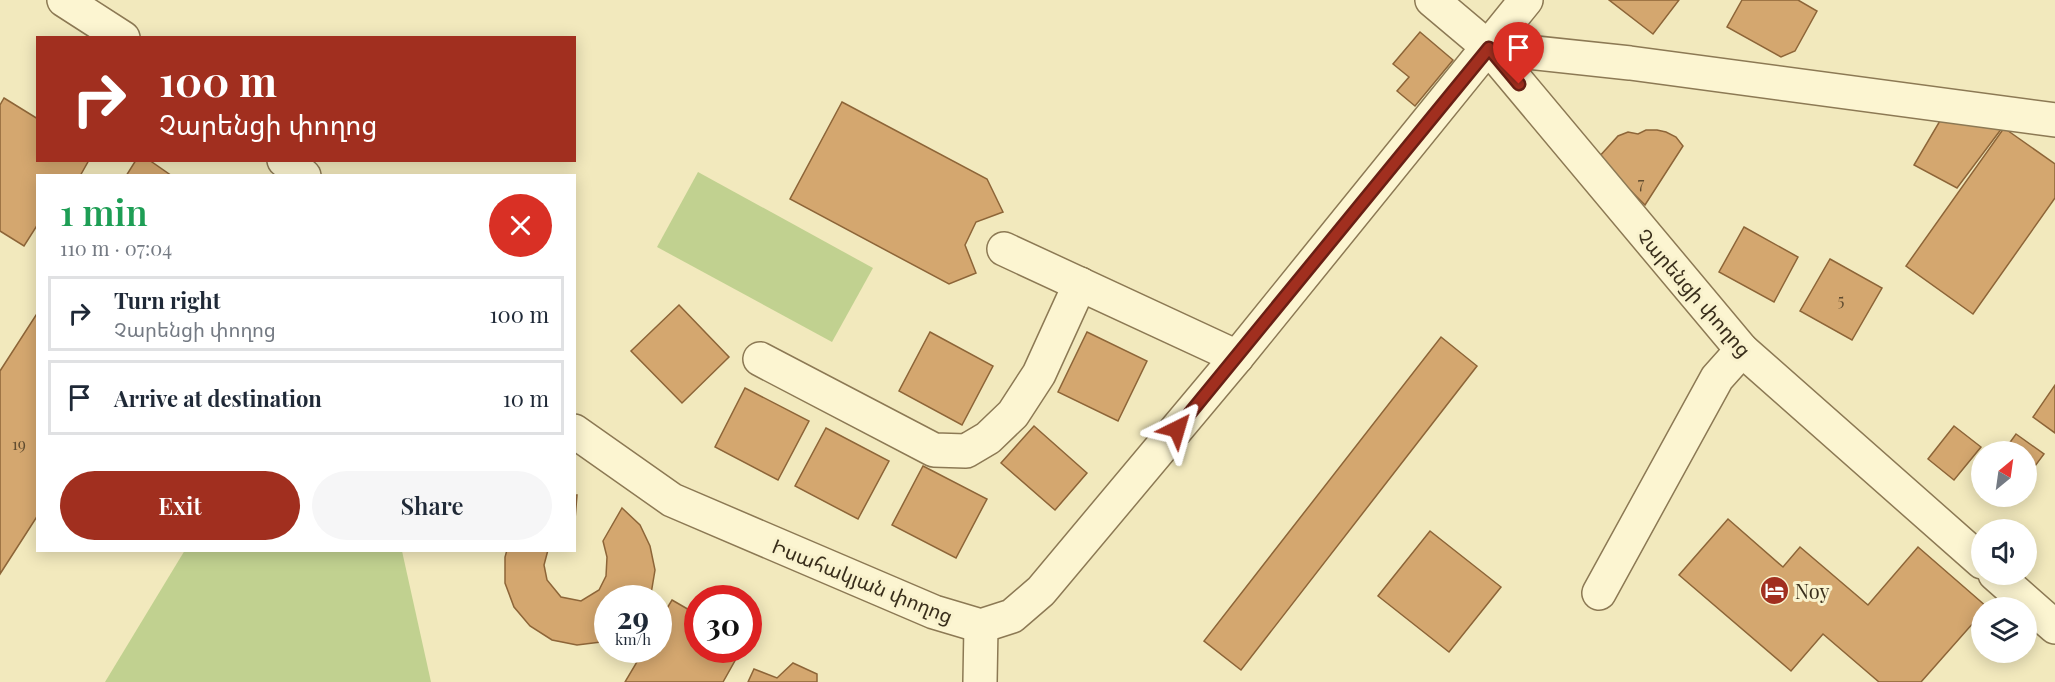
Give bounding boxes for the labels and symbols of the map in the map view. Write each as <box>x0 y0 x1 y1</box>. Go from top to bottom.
pin <box>1493 22 1544 84</box>
house number: 7 <box>1638 172 1645 193</box>
street label: Չարենցի փողոց <box>1632 222 1758 362</box>
house number: 5 <box>1838 289 1844 310</box>
position arrow <box>1145 397 1209 461</box>
house number: 19 <box>12 433 26 454</box>
north arrow <box>1971 441 2037 507</box>
street label: Իսահակյան փողոց <box>769 531 957 629</box>
hotel icon: Noy <box>1758 574 1790 606</box>
place label: Noy <box>1795 577 1830 604</box>
speed limit sign: 30 <box>684 585 762 663</box>

